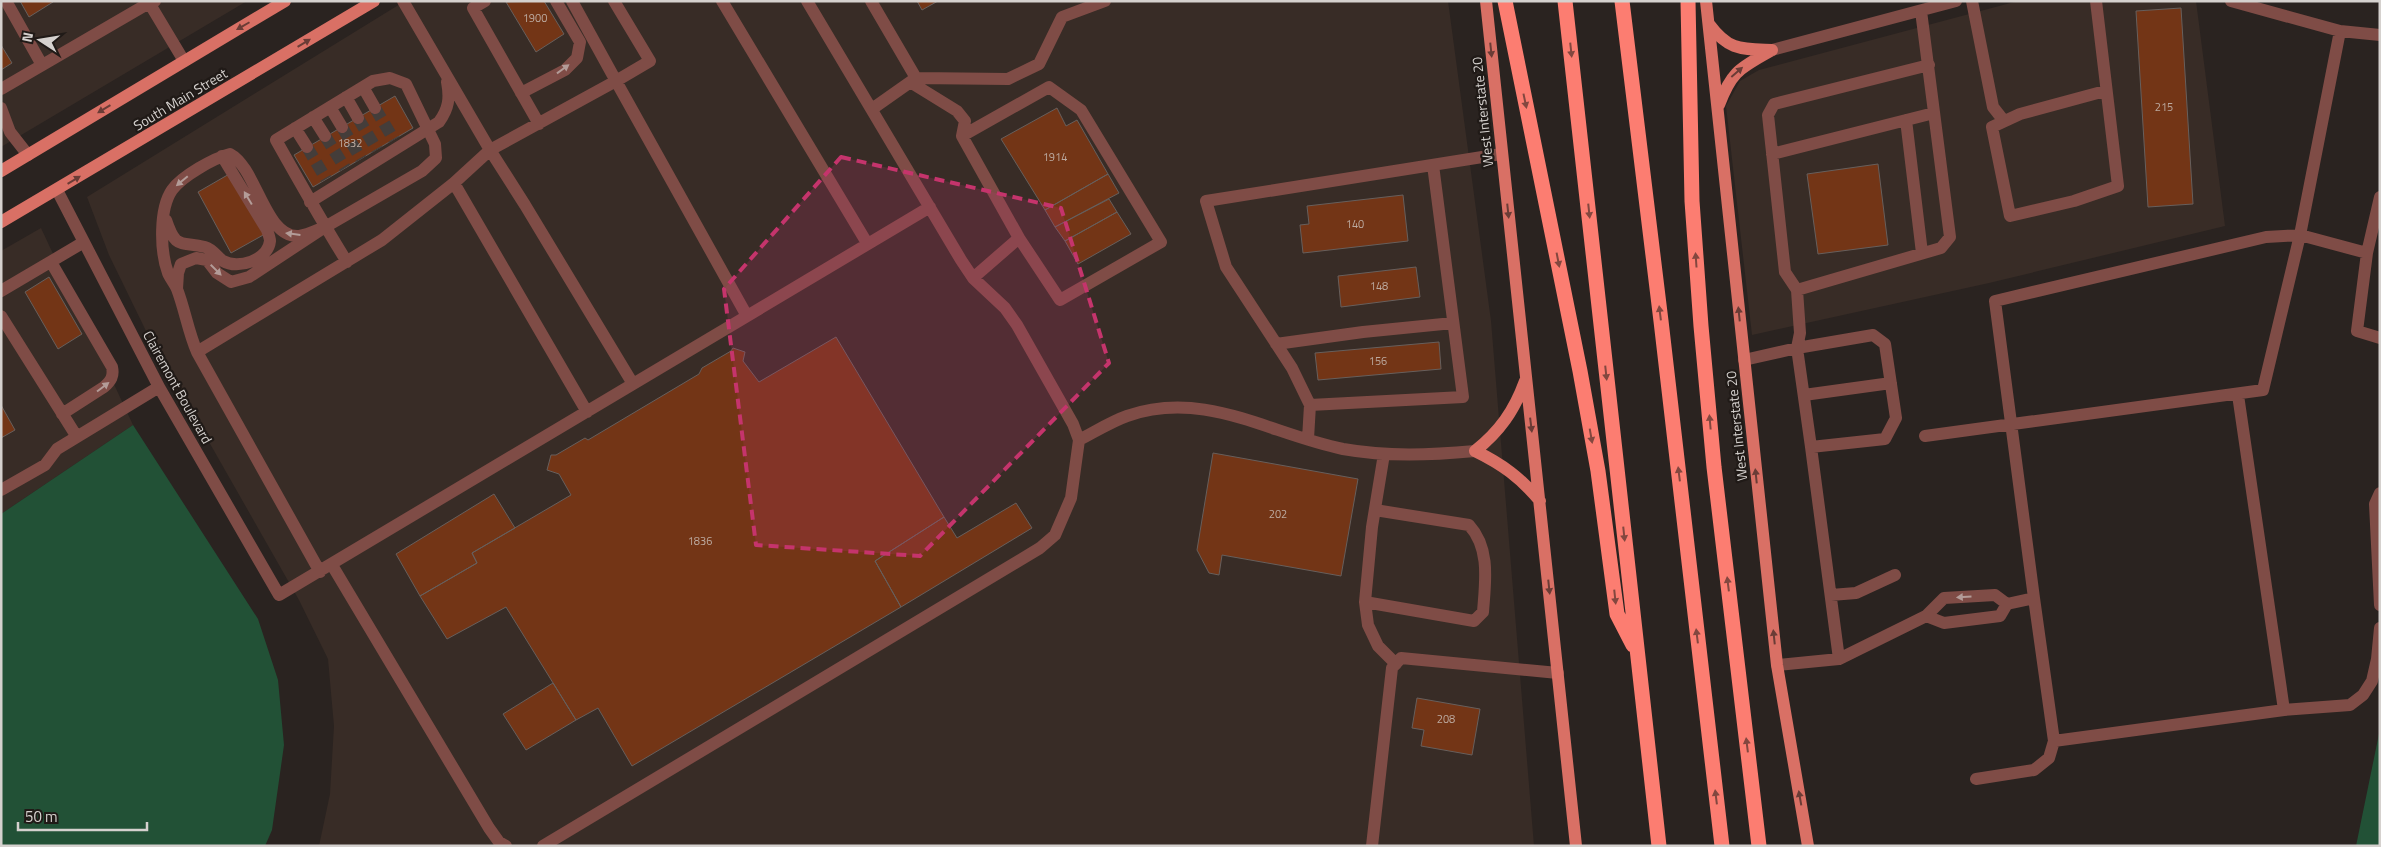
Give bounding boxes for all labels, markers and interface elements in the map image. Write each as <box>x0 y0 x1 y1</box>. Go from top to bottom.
house number: 1900 <box>523 10 547 26</box>
north arrow <box>15 15 65 65</box>
one-way arrow <box>237 21 250 30</box>
text: N <box>16 30 38 44</box>
one-way arrow <box>297 39 310 48</box>
one-way arrow <box>1487 42 1495 58</box>
one-way arrow <box>1567 42 1575 58</box>
street label: West Interstate 20 <box>1466 56 1498 168</box>
street label: South Main Street <box>129 63 231 135</box>
one-way arrow <box>556 64 570 74</box>
one-way arrow <box>1731 66 1743 78</box>
one-way arrow <box>1521 93 1529 108</box>
house number: 215 <box>2155 99 2173 115</box>
one-way arrow <box>97 105 110 114</box>
house number: 1832 <box>338 135 362 151</box>
house number: 1914 <box>1043 149 1067 165</box>
one-way arrow <box>66 176 81 184</box>
one-way arrow <box>175 176 188 187</box>
one-way arrow <box>244 192 253 205</box>
one-way arrow <box>1504 204 1512 220</box>
one-way arrow <box>1585 204 1593 220</box>
house number: 140 <box>1346 216 1364 232</box>
one-way arrow <box>285 230 301 238</box>
one-way arrow <box>1554 252 1562 267</box>
one-way arrow <box>1692 252 1700 268</box>
one-way arrow <box>210 264 222 276</box>
house number: 148 <box>1370 278 1388 294</box>
one-way arrow <box>1656 305 1664 321</box>
one-way arrow <box>1735 306 1743 322</box>
street label: Clairemont Boulevard <box>138 327 218 447</box>
house number: 156 <box>1369 353 1387 369</box>
one-way arrow <box>1602 365 1610 381</box>
street label: West Interstate 20 <box>1720 370 1752 482</box>
one-way arrow <box>96 382 109 393</box>
one-way arrow <box>1705 414 1713 430</box>
one-way arrow <box>1527 417 1535 433</box>
one-way arrow <box>1588 429 1596 445</box>
one-way arrow <box>1675 466 1683 482</box>
one-way arrow <box>1752 468 1760 484</box>
house number: 202 <box>1269 506 1287 522</box>
one-way arrow <box>1620 527 1628 543</box>
house number: 1836 <box>688 533 712 549</box>
one-way arrow <box>1724 576 1732 592</box>
one-way arrow <box>1545 579 1553 595</box>
one-way arrow <box>1611 589 1619 605</box>
one-way arrow <box>1956 594 1972 602</box>
one-way arrow <box>1693 628 1701 644</box>
one-way arrow <box>1770 629 1778 645</box>
house number: 208 <box>1437 711 1455 727</box>
one-way arrow <box>1742 737 1750 753</box>
one-way arrow <box>1711 789 1719 805</box>
one-way arrow <box>1796 789 1804 805</box>
scale bar <box>18 800 146 832</box>
text: 50 m <box>25 805 58 828</box>

